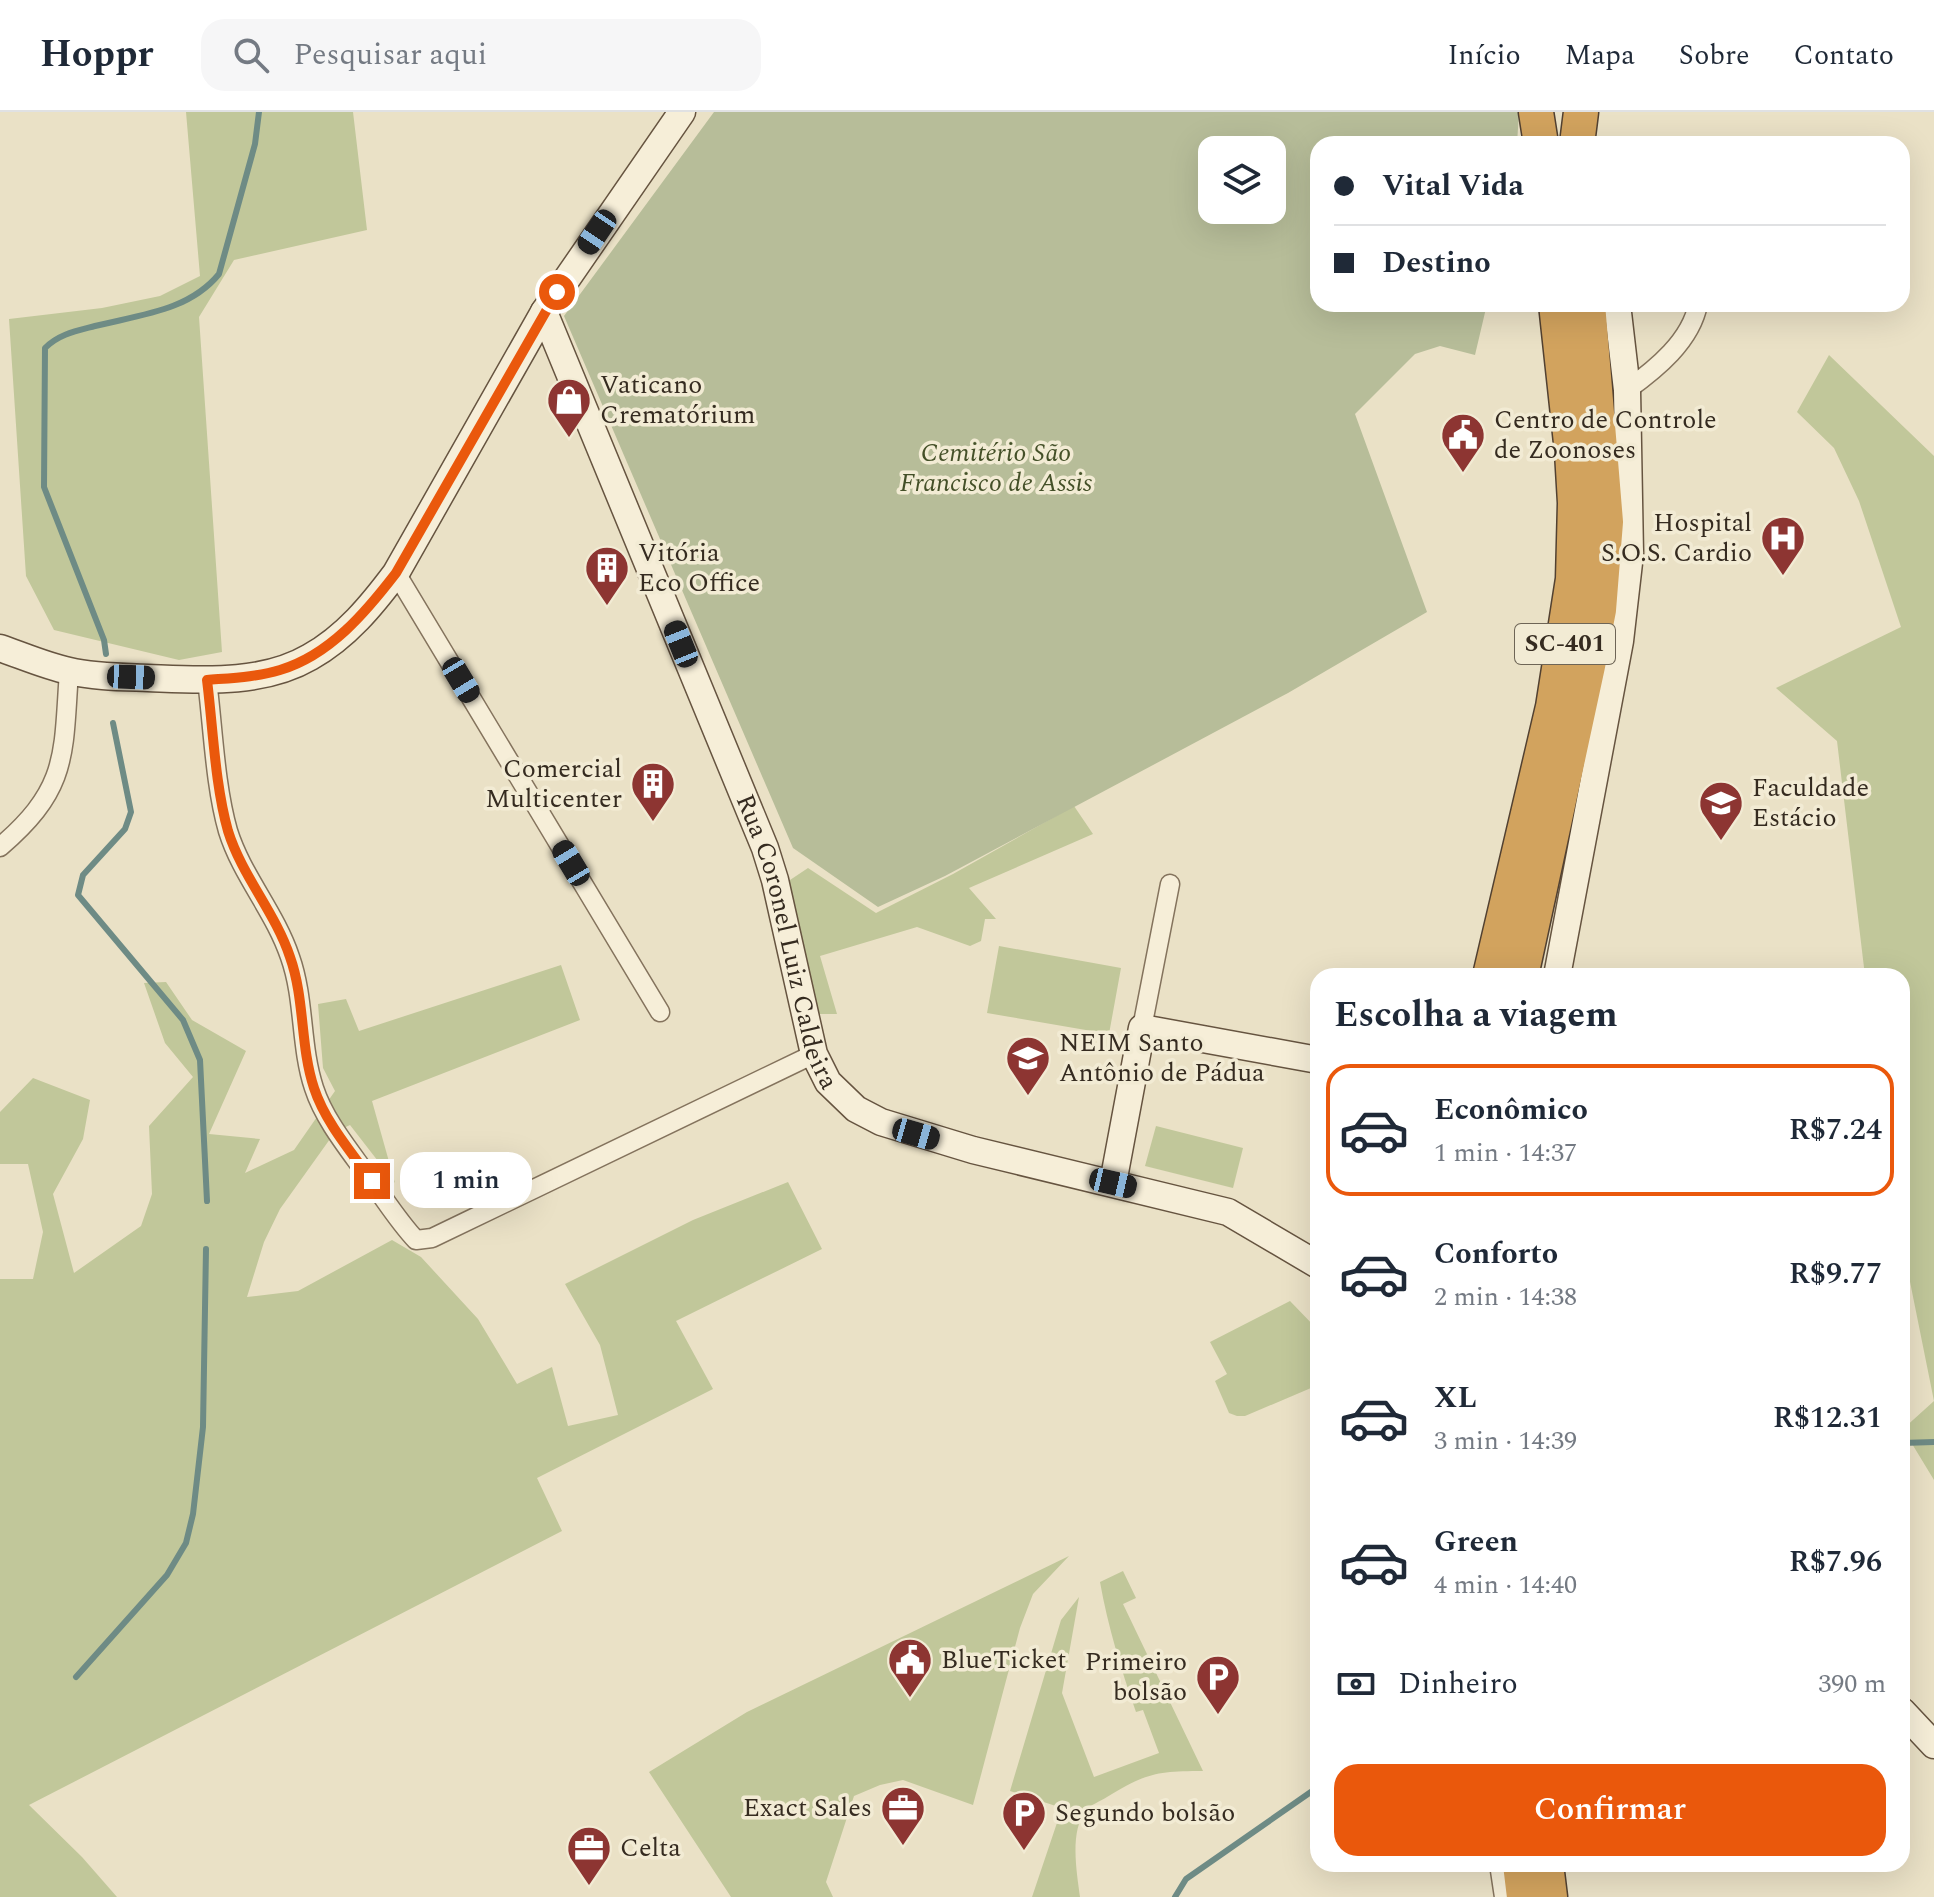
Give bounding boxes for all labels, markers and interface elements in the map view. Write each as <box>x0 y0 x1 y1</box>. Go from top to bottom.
search box <box>201 19 761 91</box>
text: Hoppr <box>40 26 153 84</box>
text: Pesquisar aqui <box>293 32 487 78</box>
icon: search <box>229 33 273 77</box>
text: Início <box>1447 34 1521 77</box>
text: Mapa <box>1565 34 1635 77</box>
text: Sobre <box>1679 34 1750 77</box>
text: Contato <box>1794 34 1894 77</box>
map controls <box>1198 136 1286 224</box>
button: layers <box>1198 136 1286 224</box>
text: Vital Vida <box>1382 163 1524 209</box>
car <box>574 205 620 259</box>
text: Destino <box>1382 240 1491 286</box>
route start <box>539 274 575 310</box>
place label: Vaticano Crematórium <box>600 365 755 435</box>
shop icon: Vaticano Crematórium <box>545 376 593 439</box>
place label: Centro de Controle de Zoonoses <box>1494 400 1717 470</box>
public building icon: Centro de Controle de Zoonoses <box>1439 411 1487 474</box>
park label: Cemitério São Francisco de Assis <box>900 433 1092 503</box>
place label: Hospital S.O.S. Cardio <box>1601 503 1752 573</box>
hospital icon: Hospital S.O.S. Cardio <box>1759 514 1807 577</box>
place label: Vitória Eco Office <box>638 533 760 603</box>
building icon: Vitória Eco Office <box>583 544 631 607</box>
car <box>661 617 701 671</box>
road number: SC-401 <box>1515 624 1615 664</box>
car <box>438 653 484 707</box>
car <box>107 664 155 690</box>
place label: Comercial Multicenter <box>485 749 622 819</box>
building icon: Comercial Multicenter <box>629 760 677 823</box>
place label: Faculdade Estácio <box>1752 768 1869 838</box>
school or university icon: Faculdade Estácio <box>1697 779 1745 842</box>
street label: Rua Coronel Luiz Caldeira <box>725 788 849 1097</box>
car <box>548 836 594 890</box>
text: Escolha a viagem <box>1334 988 1618 1043</box>
place label: NEIM Santo Antônio de Pádua <box>1059 1023 1265 1093</box>
school or university icon: NEIM Santo Antônio de Pádua <box>1004 1034 1052 1097</box>
text: Econômico <box>1434 1087 1588 1133</box>
icon: car <box>1338 1094 1410 1166</box>
text: R$7.24 <box>1789 1107 1882 1153</box>
car <box>890 1116 942 1152</box>
text: 1 min · 14:37 <box>1434 1133 1577 1173</box>
callout: 1 min <box>400 1153 532 1209</box>
text: 1 min <box>432 1160 500 1200</box>
route end <box>354 1163 390 1199</box>
car <box>1087 1166 1139 1200</box>
text: Conforto <box>1434 1231 1558 1277</box>
icon: car <box>1338 1238 1410 1310</box>
text: R$9.77 <box>1789 1251 1882 1297</box>
text: 2 min · 14:38 <box>1434 1277 1577 1317</box>
text: XL <box>1434 1375 1477 1421</box>
icon: car <box>1338 1382 1410 1454</box>
text: R$12.31 <box>1773 1395 1882 1441</box>
text: 3 min · 14:39 <box>1434 1421 1577 1461</box>
text: Green <box>1434 1519 1518 1565</box>
icon: car <box>1338 1526 1410 1598</box>
text: R$7.96 <box>1789 1539 1882 1585</box>
text: 4 min · 14:40 <box>1434 1565 1577 1605</box>
public building icon: BlueTicket <box>886 1636 934 1699</box>
place label: BlueTicket <box>941 1640 1067 1680</box>
place label: Primeiro bolsão <box>1085 1642 1187 1712</box>
parking icon: Primeiro bolsão <box>1194 1653 1242 1716</box>
text: Dinheiro <box>1398 1661 1518 1707</box>
icon: cash <box>1334 1662 1378 1706</box>
text: 390 m <box>1818 1664 1886 1704</box>
button: Confirmar <box>1334 1764 1886 1856</box>
office icon: Exact Sales <box>879 1784 927 1847</box>
place label: Exact Sales <box>743 1788 872 1828</box>
parking icon: Segundo bolsão <box>1000 1789 1048 1852</box>
place label: Segundo bolsão <box>1055 1793 1235 1833</box>
office icon: Celta <box>565 1824 613 1887</box>
place label: Celta <box>620 1828 681 1868</box>

